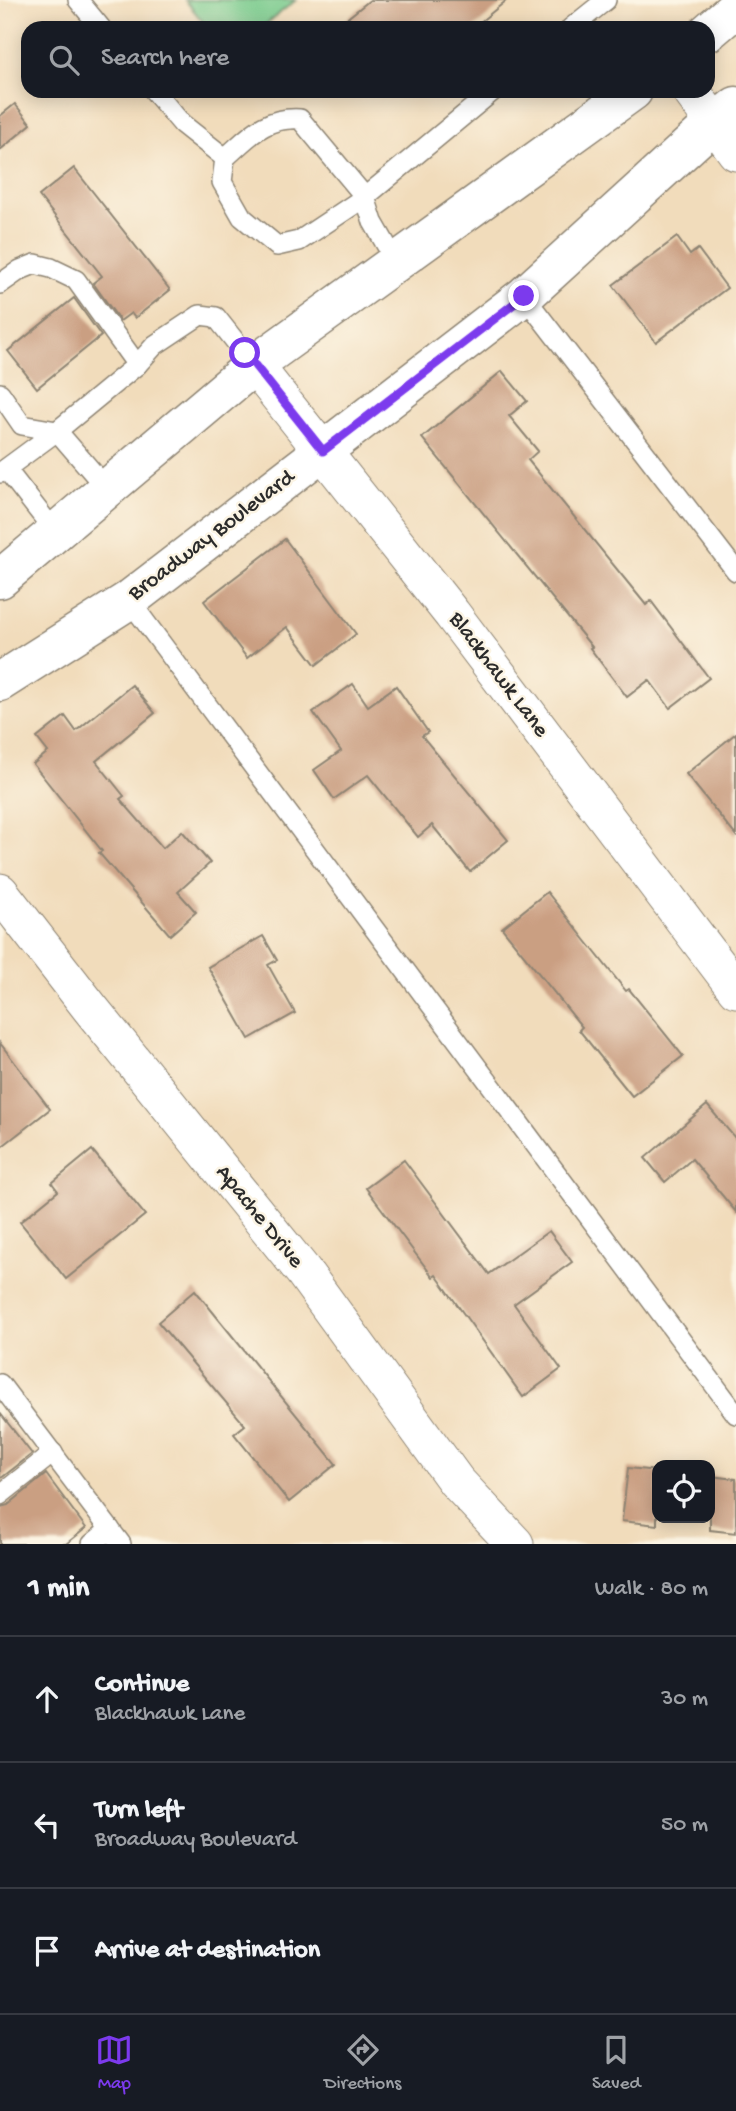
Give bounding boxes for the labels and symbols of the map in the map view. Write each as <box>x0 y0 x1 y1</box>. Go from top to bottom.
route end <box>508 280 539 311</box>
route start <box>229 337 260 368</box>
street label: Broadway Boulevard <box>123 464 302 608</box>
street label: Blackhawk Lane <box>441 606 555 744</box>
street label: Apache Drive <box>209 1160 310 1275</box>

